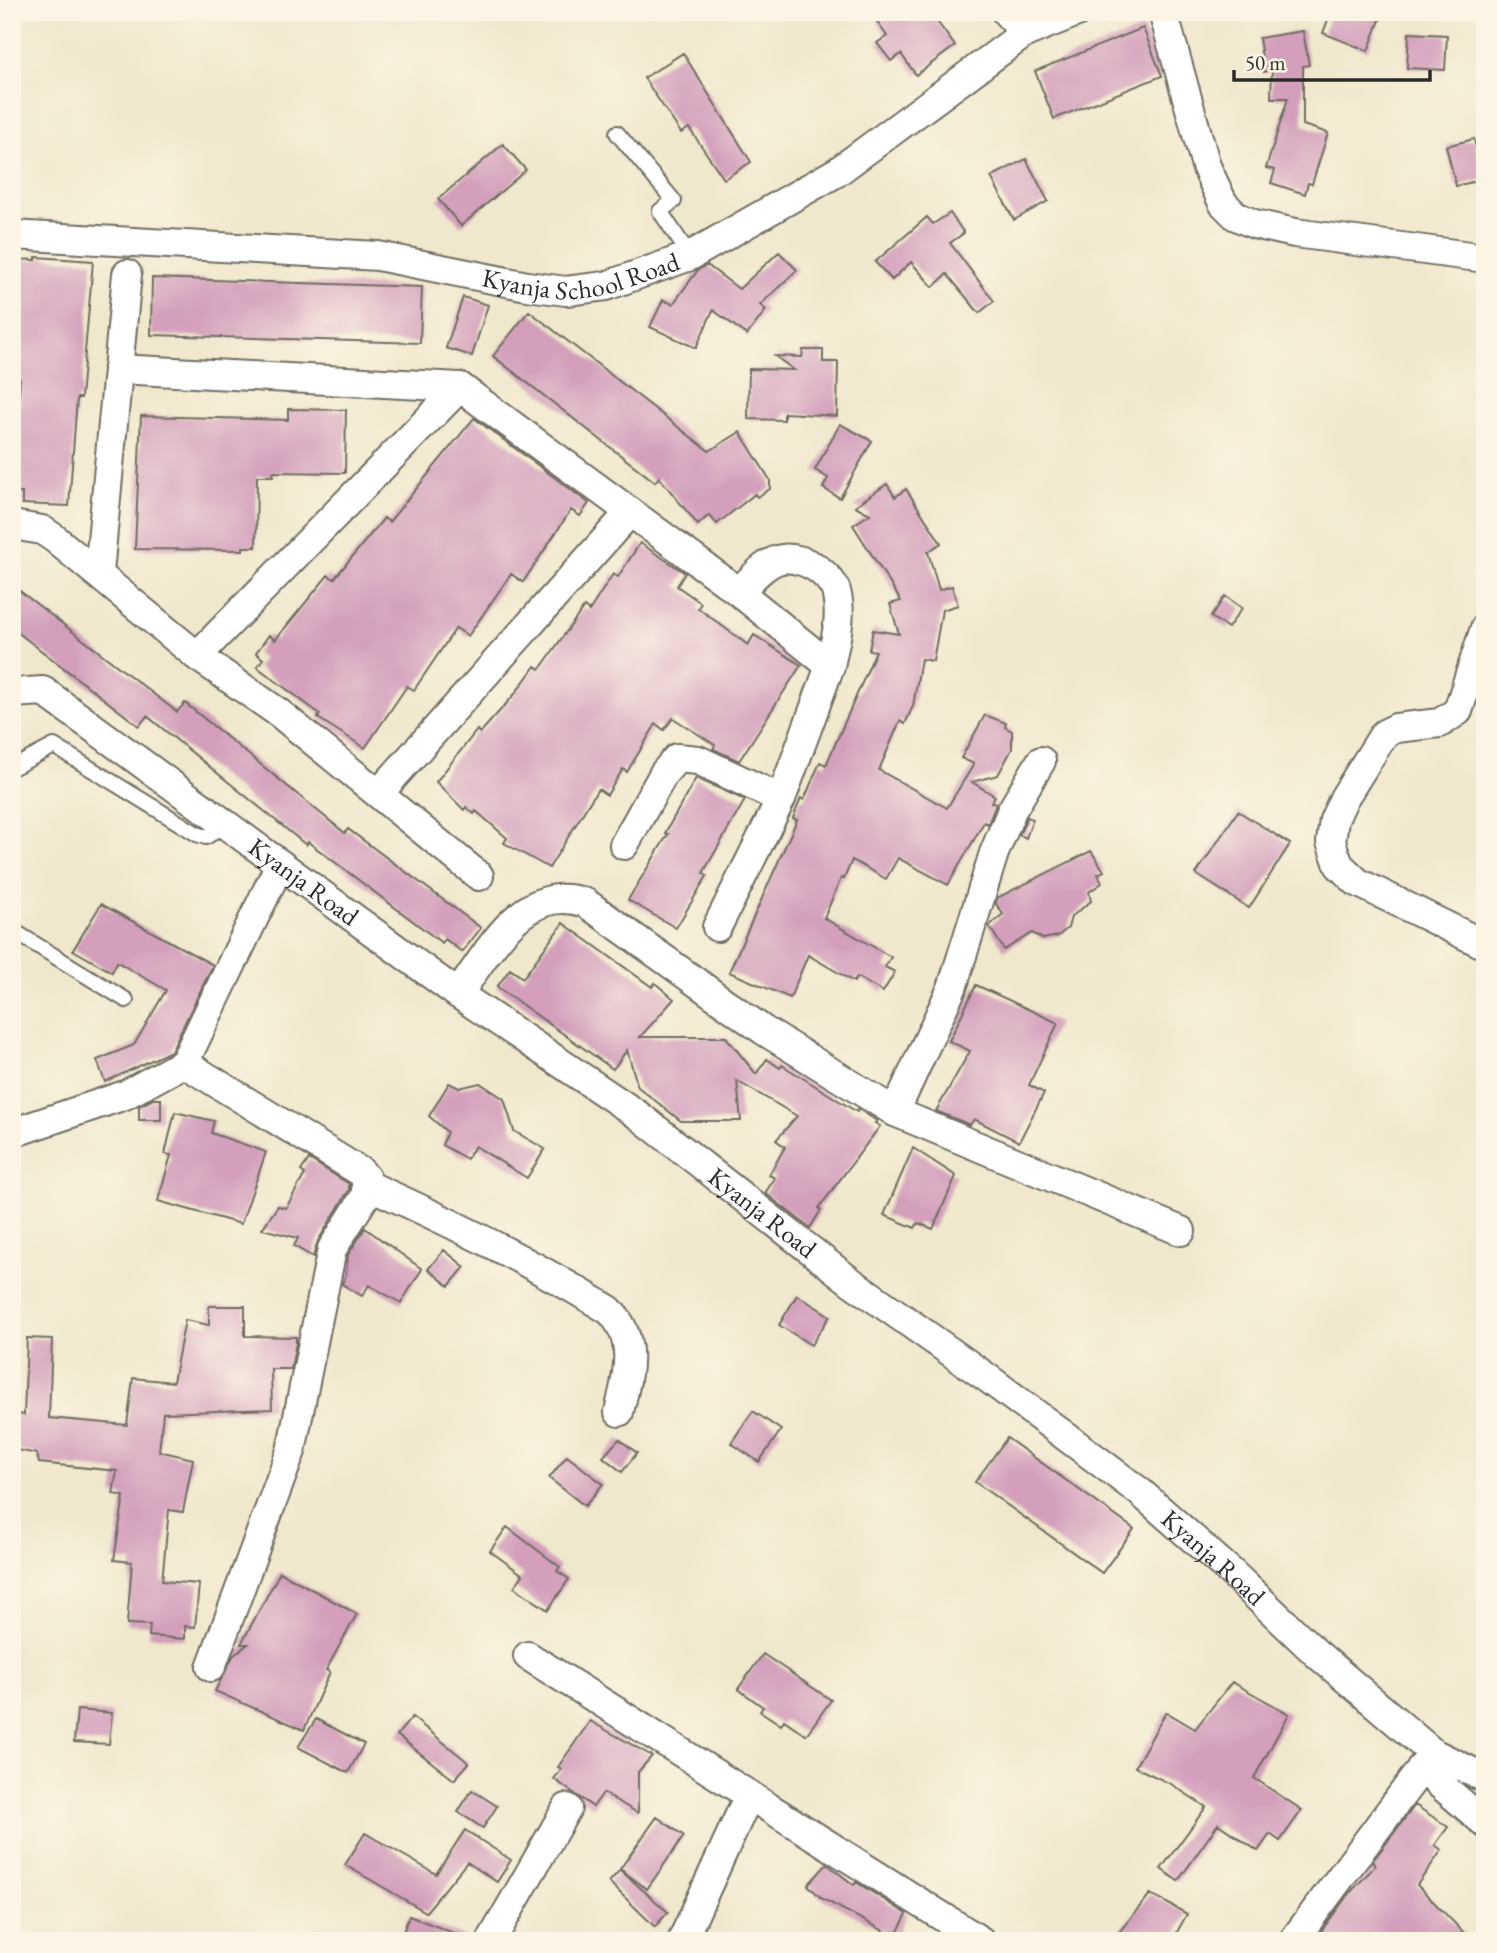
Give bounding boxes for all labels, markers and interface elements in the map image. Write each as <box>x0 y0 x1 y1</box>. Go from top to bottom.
scale bar <box>1234 38 1430 82</box>
text: 50 m <box>1245 49 1286 76</box>
street label: Kyanja School Road <box>479 244 685 308</box>
street label: Kyanja Road <box>242 830 367 934</box>
street label: Kyanja Road <box>701 1159 824 1266</box>
street label: Kyanja Road <box>1154 1502 1273 1614</box>

